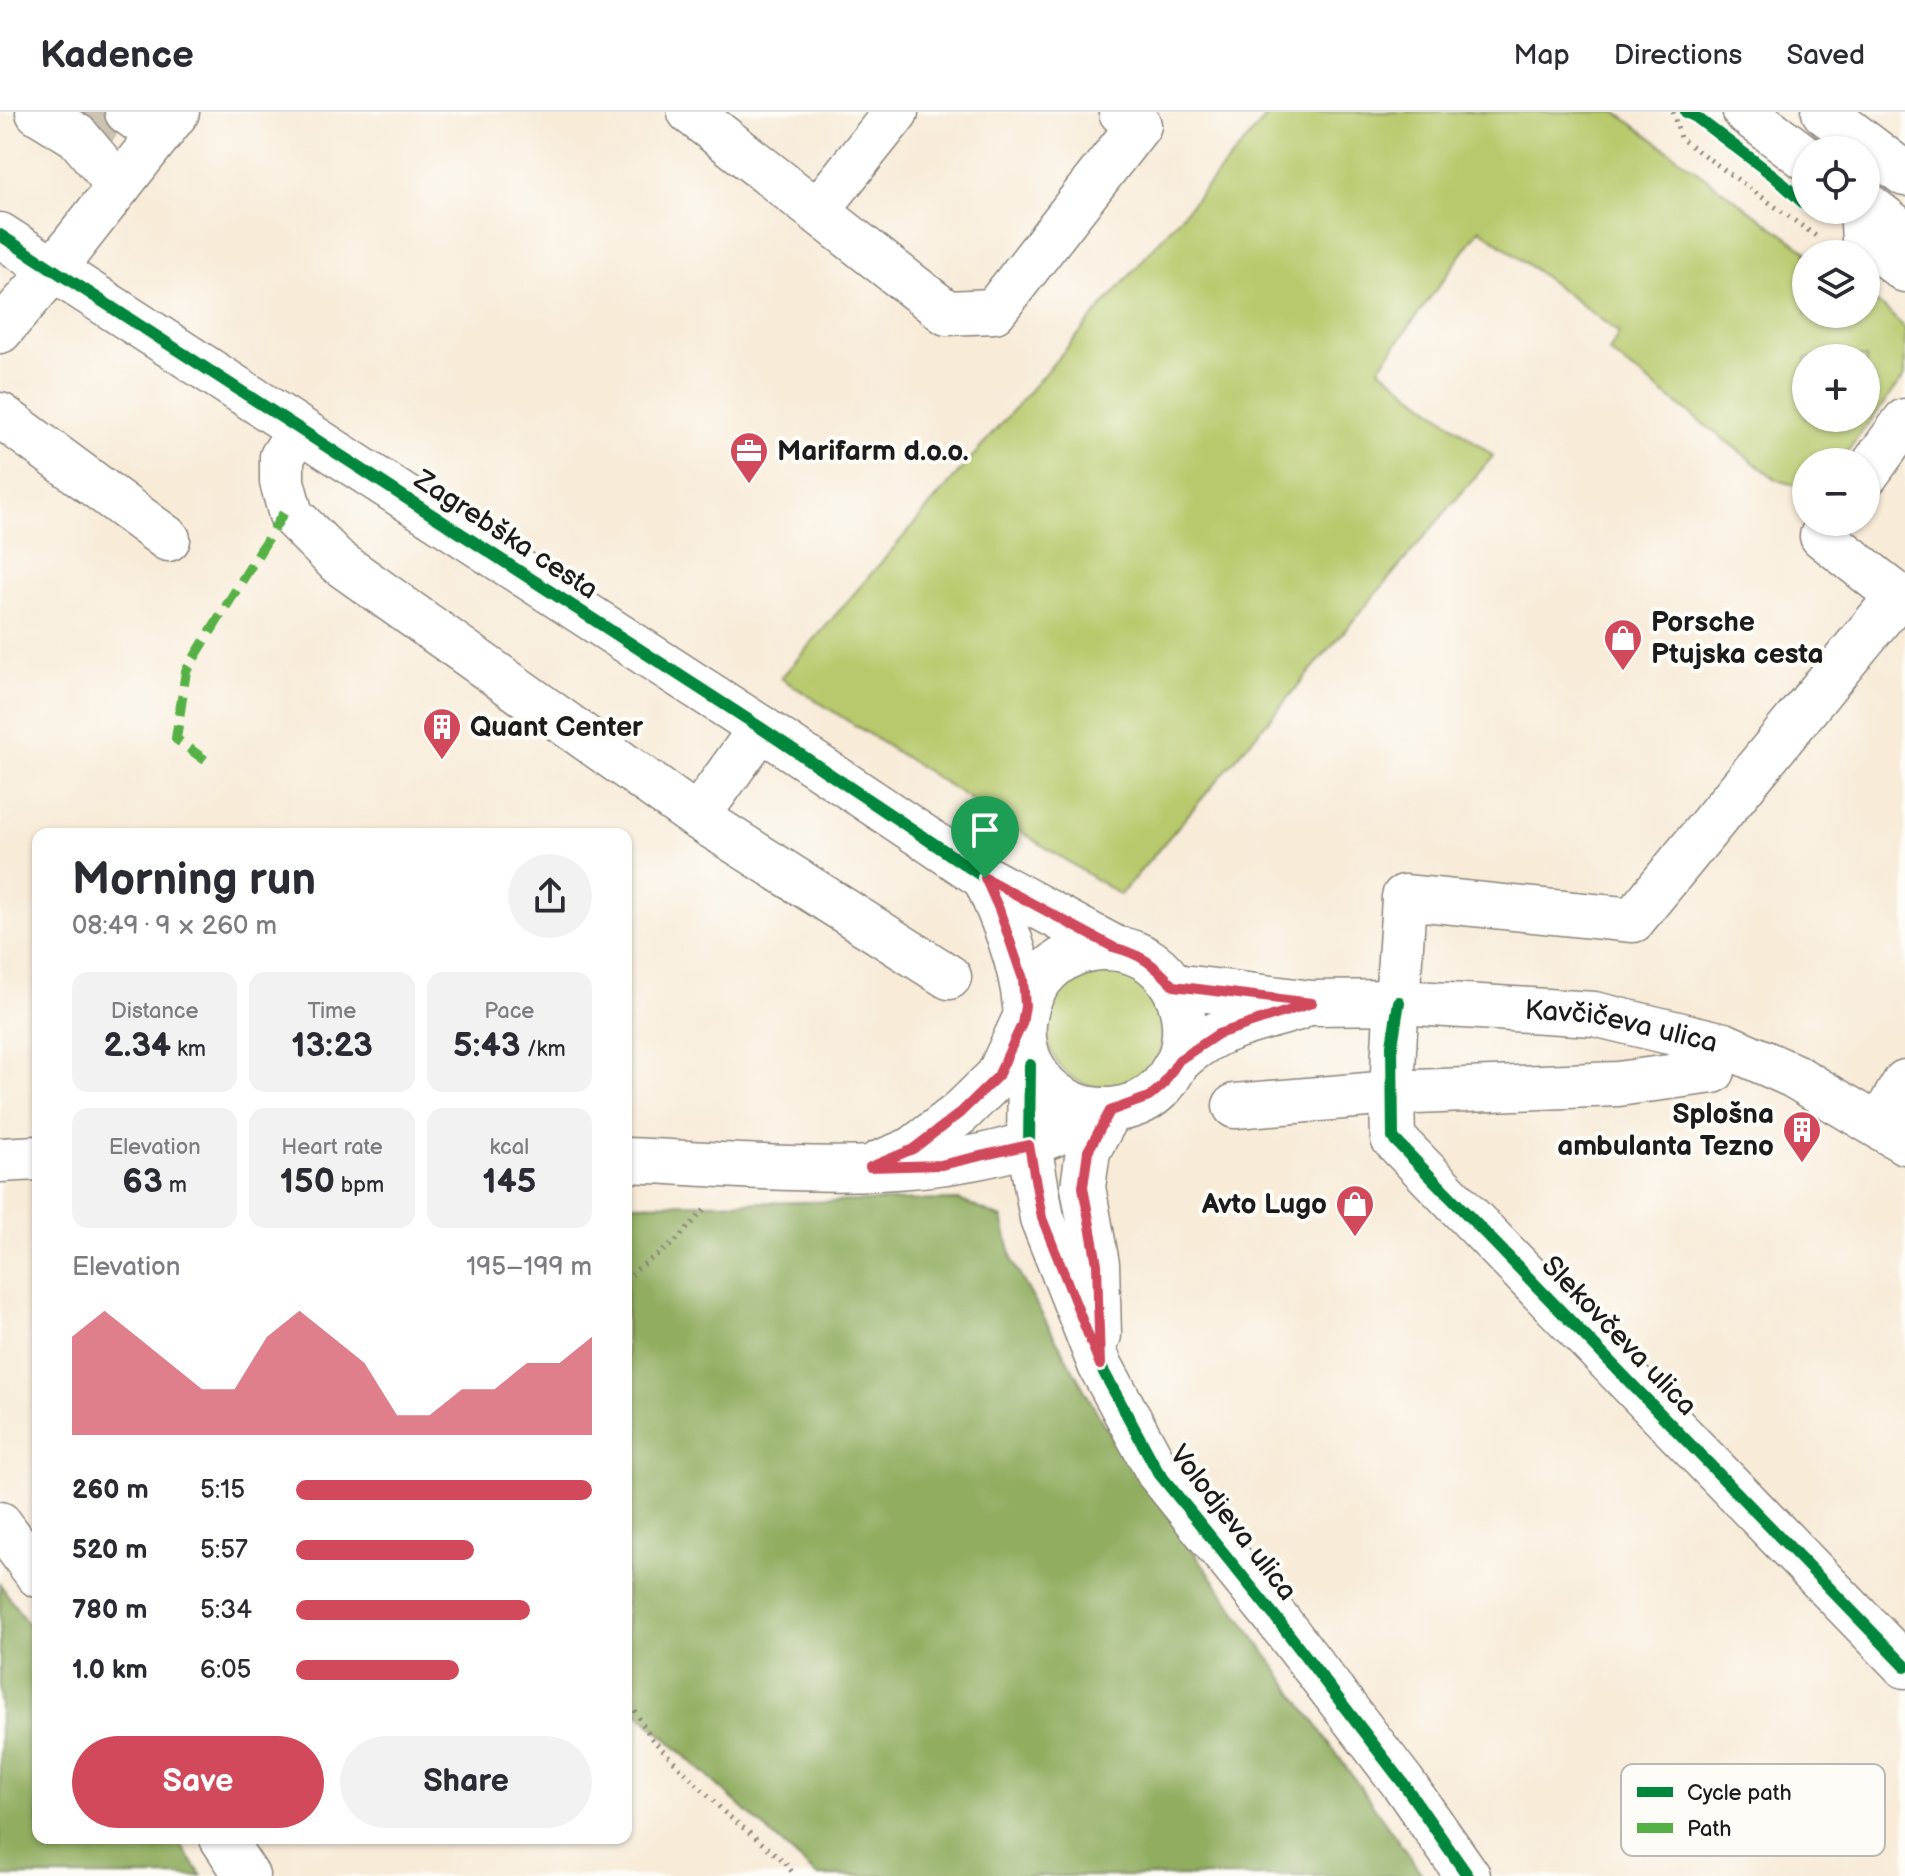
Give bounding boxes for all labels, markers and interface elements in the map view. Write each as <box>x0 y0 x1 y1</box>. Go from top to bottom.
text: Kadence <box>40 33 194 78</box>
text: Map <box>1513 39 1570 72</box>
text: Directions <box>1614 39 1742 72</box>
text: Saved <box>1786 39 1865 72</box>
map controls <box>1792 136 1880 536</box>
button: locate <box>1792 136 1880 224</box>
button: layers <box>1792 240 1880 328</box>
button: + <box>1792 344 1880 432</box>
office icon: Marifarm d.o.o. <box>728 430 770 485</box>
place label: Marifarm d.o.o. <box>777 435 969 468</box>
button: − <box>1792 448 1880 536</box>
street label: Zagrebška cesta <box>407 463 604 607</box>
place label: Porsche Ptujska cesta <box>1651 606 1824 671</box>
shop icon: Porsche Ptujska cesta <box>1602 617 1644 672</box>
building icon: Quant Center <box>421 706 463 761</box>
place label: Quant Center <box>470 711 644 744</box>
pin <box>951 796 1019 878</box>
icon: arrive <box>963 808 1007 852</box>
text: Morning run <box>72 854 316 907</box>
button: share <box>508 854 592 938</box>
text: 08:49 · 9 × 260 m <box>72 911 277 942</box>
street label: Kavčičeva ulica <box>1524 993 1721 1059</box>
text: Distance <box>111 998 199 1025</box>
text: Time <box>308 998 356 1025</box>
text: Pace <box>484 998 534 1025</box>
text: 2.34 <box>103 1025 171 1066</box>
text: 13:23 <box>291 1025 373 1066</box>
text: 5:43 <box>453 1025 521 1066</box>
text: km <box>171 1036 206 1063</box>
text: /km <box>521 1036 566 1063</box>
place label: Splošna ambulanta Tezno <box>1557 1098 1774 1163</box>
building icon: Splošna ambulanta Tezno <box>1781 1109 1823 1164</box>
text: Elevation <box>109 1134 201 1161</box>
text: Heart rate <box>281 1134 383 1161</box>
text: kcal <box>490 1134 529 1161</box>
text: 63 <box>122 1161 163 1202</box>
text: 150 <box>280 1161 335 1202</box>
text: 145 <box>482 1161 536 1202</box>
text: m <box>163 1172 187 1199</box>
text: bpm <box>335 1172 384 1199</box>
shop icon: Avto Lugo <box>1334 1183 1376 1238</box>
place label: Avto Lugo <box>1201 1188 1327 1221</box>
street label: Slekovčeva ulica <box>1535 1249 1703 1423</box>
text: Elevation <box>72 1252 180 1283</box>
text: 195–199 m <box>466 1252 592 1283</box>
street label: Volodjeva ulica <box>1162 1439 1304 1607</box>
text: 260 m <box>72 1475 149 1506</box>
text: 5:15 <box>200 1475 245 1506</box>
text: 520 m <box>72 1535 148 1566</box>
text: 5:57 <box>200 1535 248 1566</box>
text: 780 m <box>72 1595 147 1626</box>
text: 5:34 <box>200 1595 252 1626</box>
text: 1.0 km <box>72 1655 148 1686</box>
text: 6:05 <box>200 1655 251 1686</box>
button: Save <box>72 1736 324 1828</box>
button: Share <box>340 1736 592 1828</box>
legend <box>1621 1764 1885 1856</box>
text: Cycle path <box>1687 1780 1792 1807</box>
text: Path <box>1687 1816 1731 1843</box>

